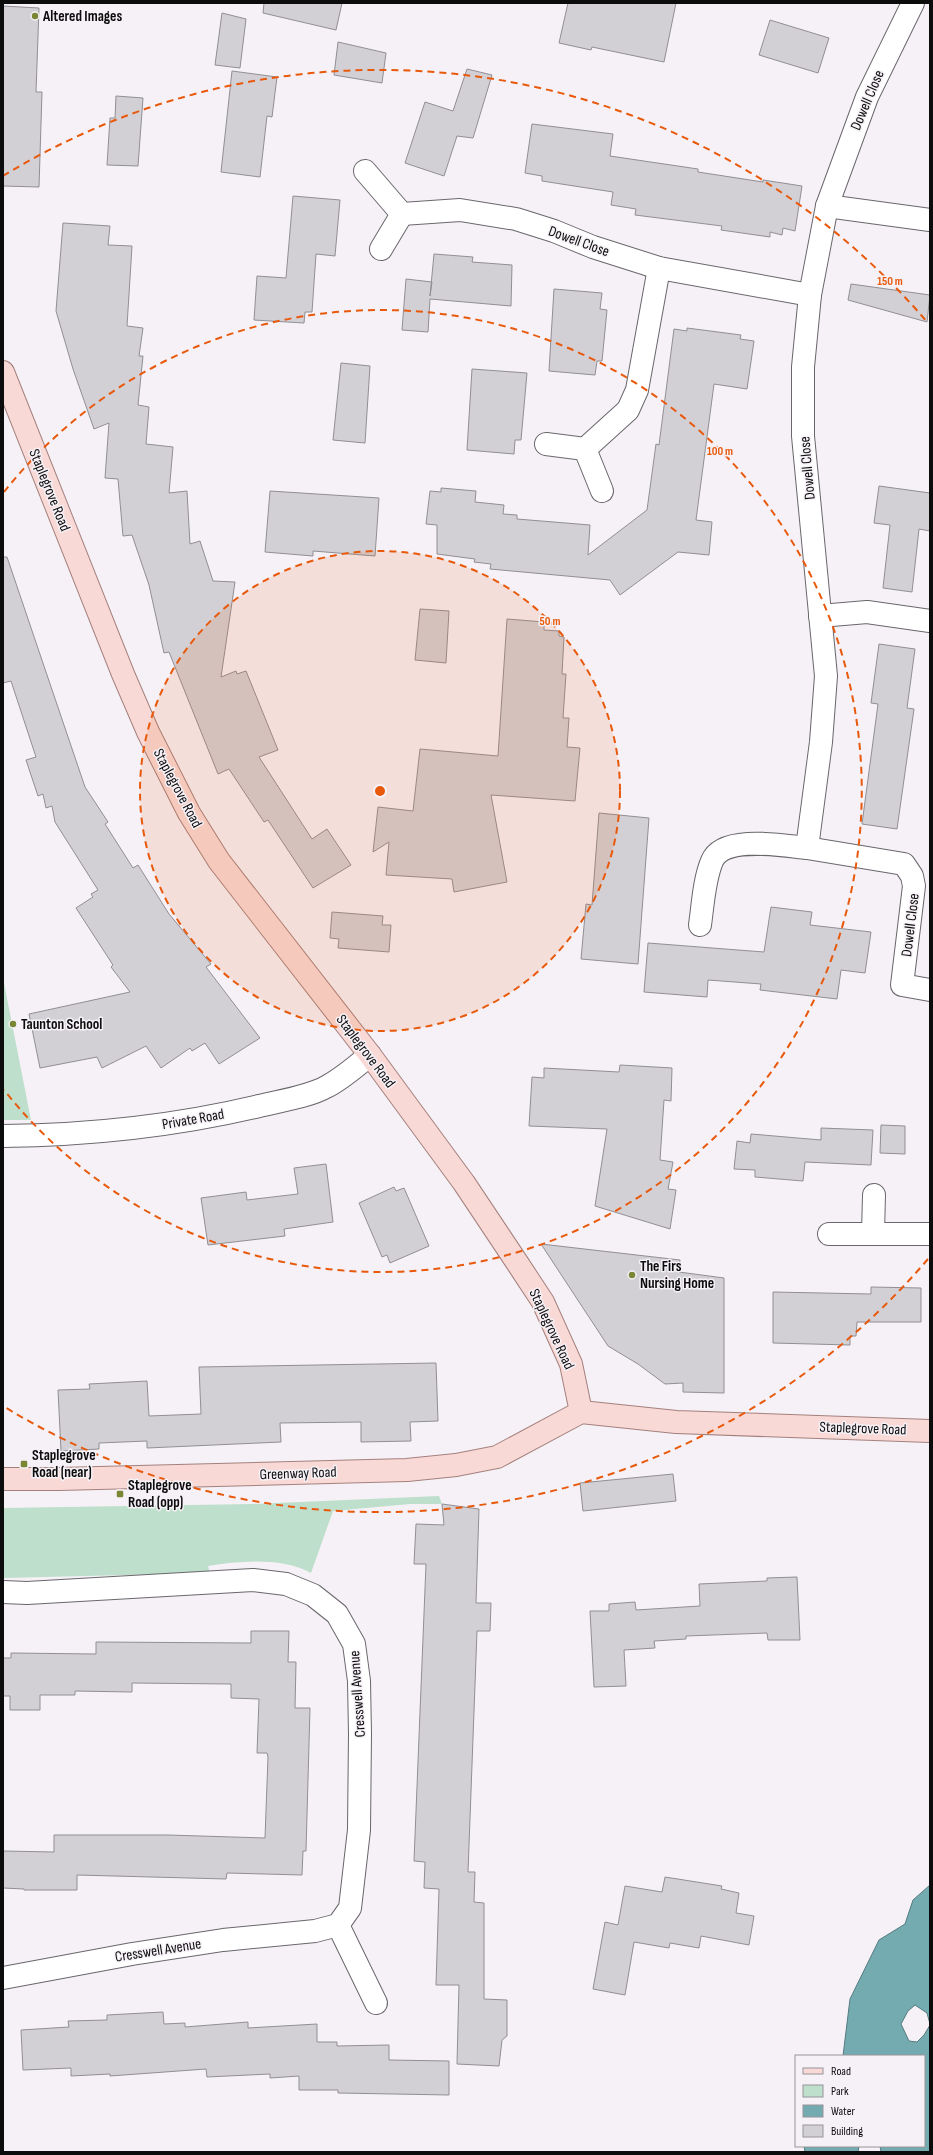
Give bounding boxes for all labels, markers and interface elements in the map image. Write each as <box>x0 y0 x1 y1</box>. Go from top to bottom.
place label: Altered Images <box>42 7 122 26</box>
marker: Altered Images <box>30 11 40 21</box>
street label: Dowell Close <box>846 67 889 133</box>
street label: Dowell Close <box>546 222 612 261</box>
text: 150 m <box>877 274 903 289</box>
street label: Dowell Close <box>795 435 820 500</box>
text: 100 m <box>707 444 733 459</box>
street label: Staplegrove Road <box>24 446 75 534</box>
text: 50 m <box>540 614 560 629</box>
street label: Staplegrove Road <box>149 745 206 831</box>
centre of rings <box>373 784 387 798</box>
street label: Dowell Close <box>897 892 924 958</box>
street label: Staplegrove Road <box>332 1011 399 1092</box>
place label: Taunton School <box>21 1015 102 1034</box>
marker: Taunton School <box>8 1019 18 1029</box>
street label: Private Road <box>161 1105 226 1134</box>
place label: The Firs Nursing Home <box>640 1257 714 1293</box>
marker: The Firs Nursing Home <box>627 1270 637 1280</box>
street label: Staplegrove Road <box>525 1286 579 1373</box>
street label: Staplegrove Road <box>819 1417 907 1440</box>
place label: Staplegrove Road (near) <box>32 1446 96 1482</box>
marker: Staplegrove Road (near) <box>19 1459 29 1469</box>
street label: Greenway Road <box>259 1463 337 1484</box>
place label: Staplegrove Road (opp) <box>128 1476 192 1512</box>
marker: Staplegrove Road (opp) <box>115 1489 125 1499</box>
street label: Cresswell Avenue <box>345 1650 370 1738</box>
street label: Cresswell Avenue <box>114 1934 203 1967</box>
legend <box>795 2055 925 2147</box>
text: Road <box>831 2064 851 2079</box>
text: Park <box>831 2084 849 2099</box>
text: Water <box>831 2104 855 2119</box>
text: Building <box>831 2124 863 2139</box>

